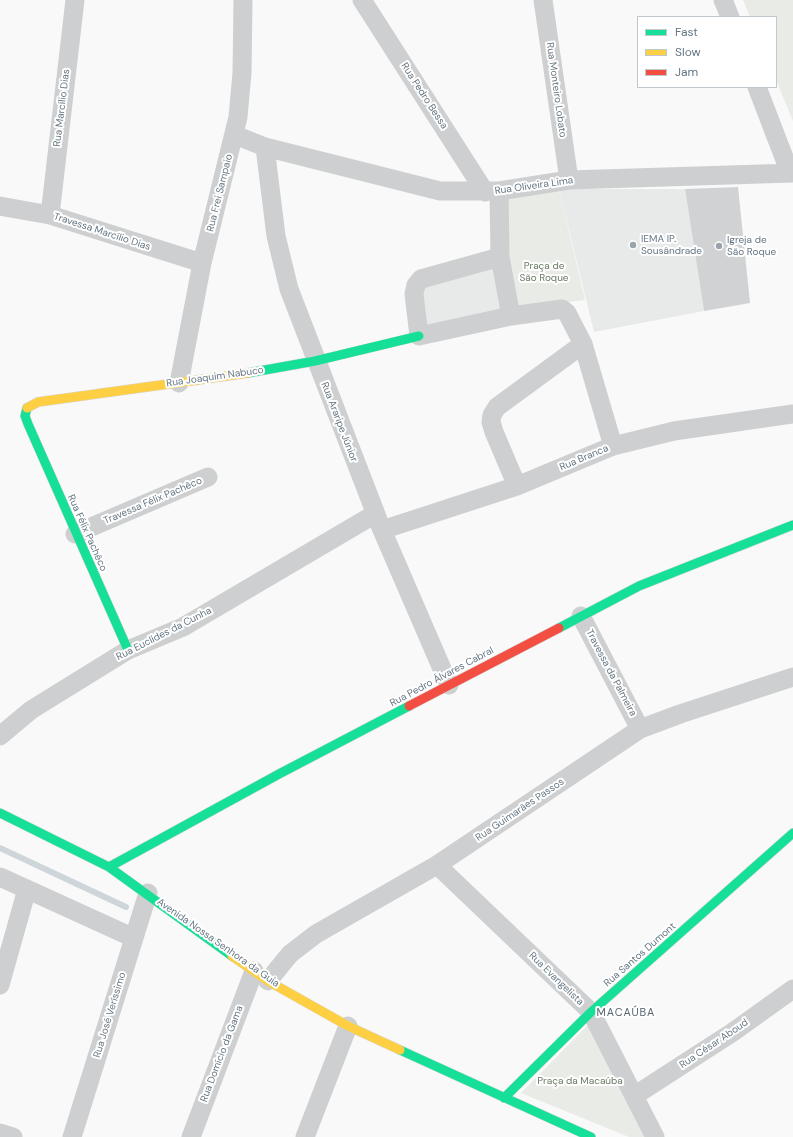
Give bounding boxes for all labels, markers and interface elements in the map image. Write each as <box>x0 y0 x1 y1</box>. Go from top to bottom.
legend <box>637 16 777 88</box>
text: Fast <box>675 24 698 40</box>
street label: Rua Monteiro Lobato <box>543 42 569 138</box>
text: Slow <box>675 44 701 60</box>
street label: Rua Pedro Bessa <box>398 61 450 131</box>
text: Jam <box>675 64 698 80</box>
street label: Rua Marcílio Dias <box>51 69 73 147</box>
street label: Rua Frei Sampaio <box>205 153 235 233</box>
street label: Rua Oliveira Lima <box>494 175 574 197</box>
street label: Travessa Marcílio Dias <box>52 211 152 253</box>
place label: IEMA IP. Sousândrade <box>641 233 702 256</box>
place label: Igreja de São Roque <box>727 234 776 258</box>
marker: IEMA IP. Sousândrade <box>628 240 638 250</box>
marker: Igreja de São Roque <box>714 241 724 251</box>
park label: Praça de São Roque <box>519 260 569 284</box>
street label: Rua Joaquim Nabuco <box>166 364 264 390</box>
street label: Rua Araripe Júnior <box>318 380 360 464</box>
street label: Rua Branca <box>558 442 610 474</box>
street label: Travessa Félix Pachêco <box>102 475 204 527</box>
street label: Rua Félix Pachêco <box>65 493 109 573</box>
street label: Rua Euclídes da Cunha <box>114 605 214 663</box>
street label: Travessa da Palmeira <box>583 628 639 718</box>
street label: Rua Pedro Álvares Cabral <box>388 645 496 709</box>
street label: Rua Guimarães Passos <box>473 776 567 844</box>
street label: Avenida Nossa Senhora da Guia <box>155 896 281 990</box>
street label: Rua Santos Dumont <box>602 921 678 989</box>
street label: Rua Evangelista <box>526 950 586 1008</box>
street label: Rua José Veríssimo <box>91 971 129 1059</box>
street label: Rua Domício da Gama <box>198 1004 246 1104</box>
district label: MACAÚBA <box>597 1006 655 1020</box>
street label: Rua César Aboud <box>677 1017 751 1071</box>
park label: Praça da Macaúba <box>537 1075 623 1087</box>

